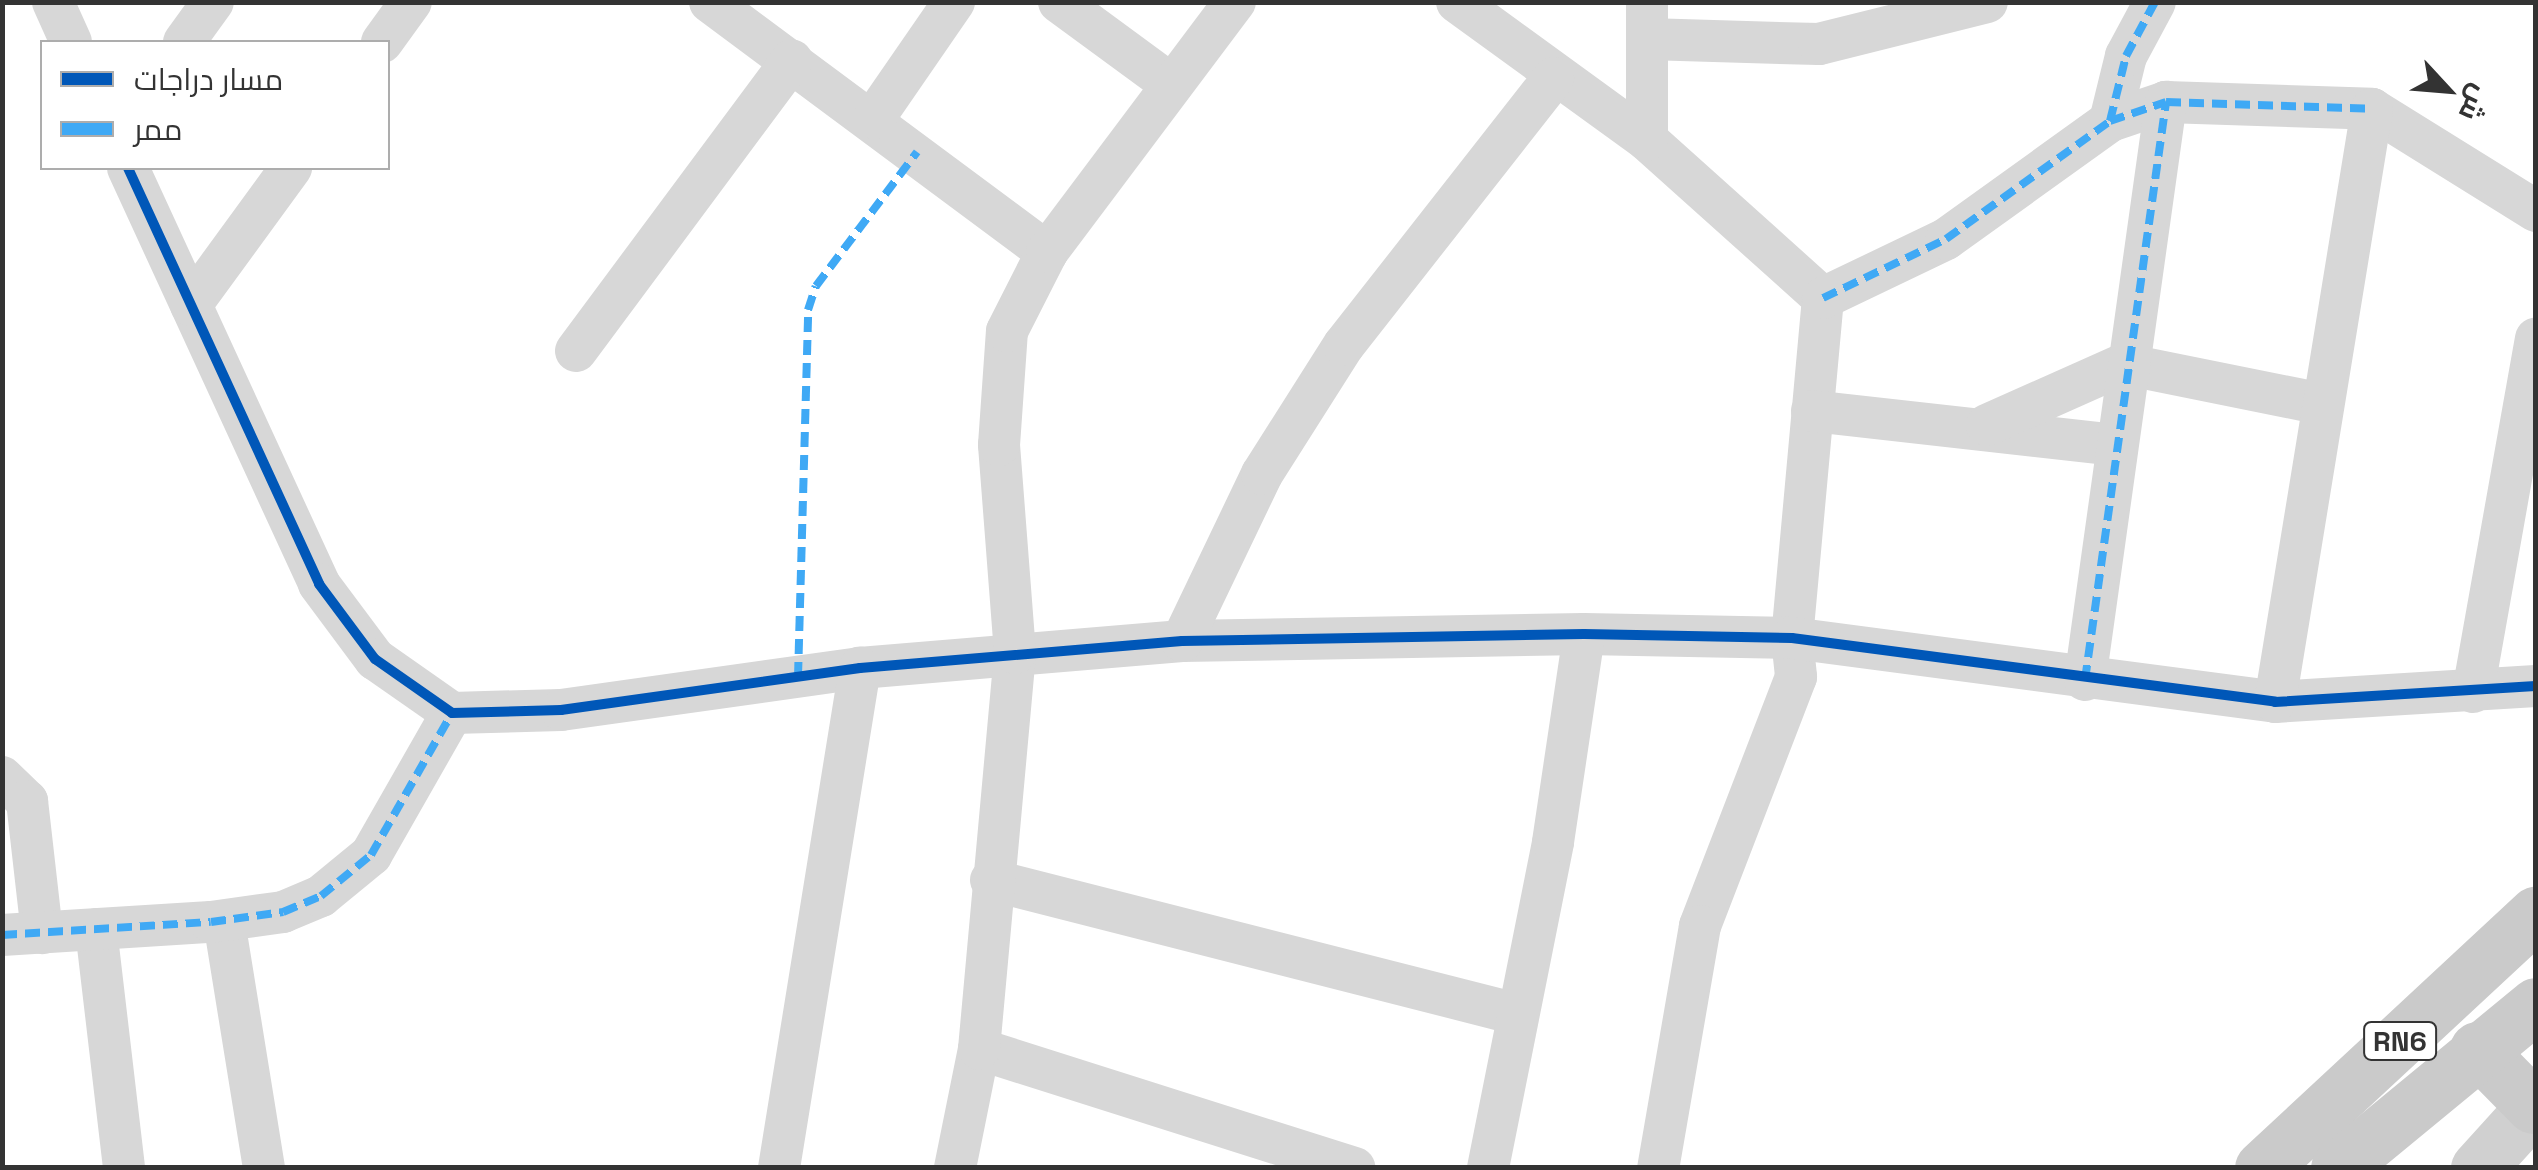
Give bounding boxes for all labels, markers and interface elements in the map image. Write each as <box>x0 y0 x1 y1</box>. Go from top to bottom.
legend <box>40 40 390 170</box>
north arrow <box>2398 40 2498 140</box>
text: مسار دراجات <box>134 60 283 99</box>
text: ش <box>2451 79 2499 127</box>
text: ممر <box>134 110 183 149</box>
road number: RN6 <box>2362 1018 2438 1064</box>

